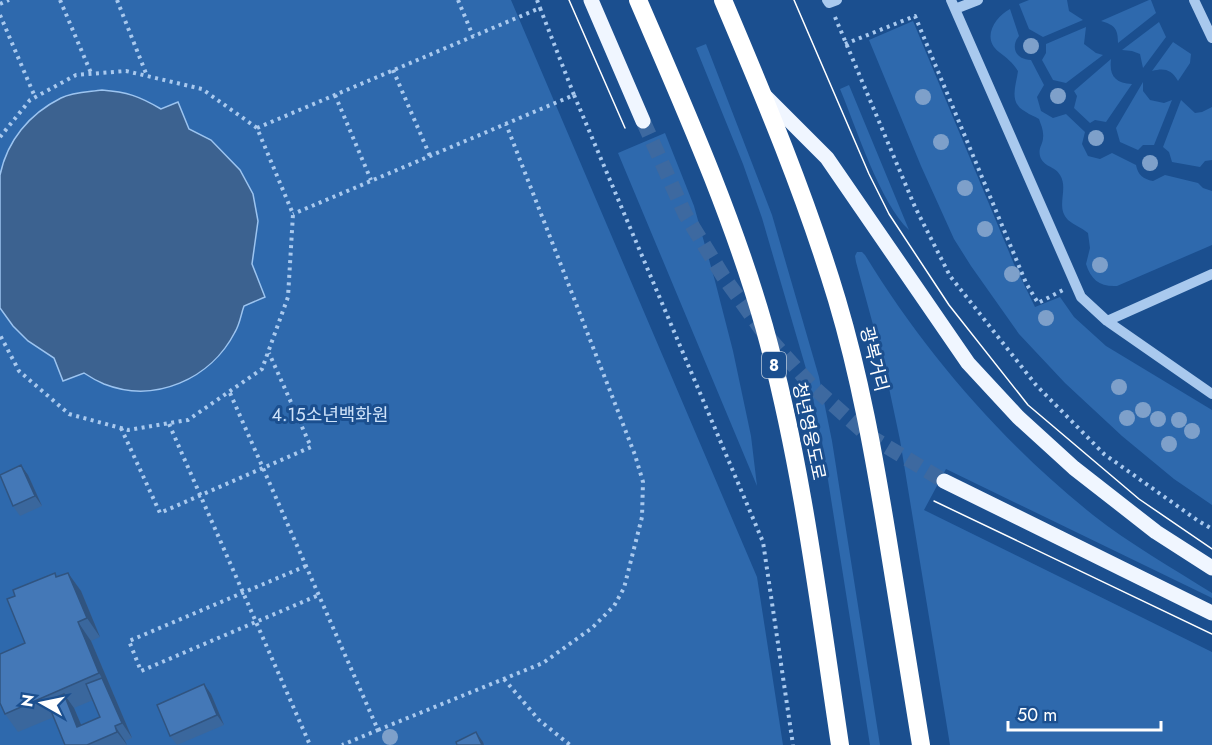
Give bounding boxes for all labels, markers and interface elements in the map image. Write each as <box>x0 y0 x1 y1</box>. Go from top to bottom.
street label: 광복거리 <box>853 324 895 394</box>
road number: 8 <box>762 352 786 378</box>
street label: 청년영웅도로 <box>786 380 832 482</box>
park label: 4.15소년백화원 <box>272 402 388 428</box>
north arrow <box>12 673 72 733</box>
text: N <box>15 693 40 709</box>
scale bar <box>1008 694 1161 732</box>
text: 50 m <box>1017 702 1057 728</box>

